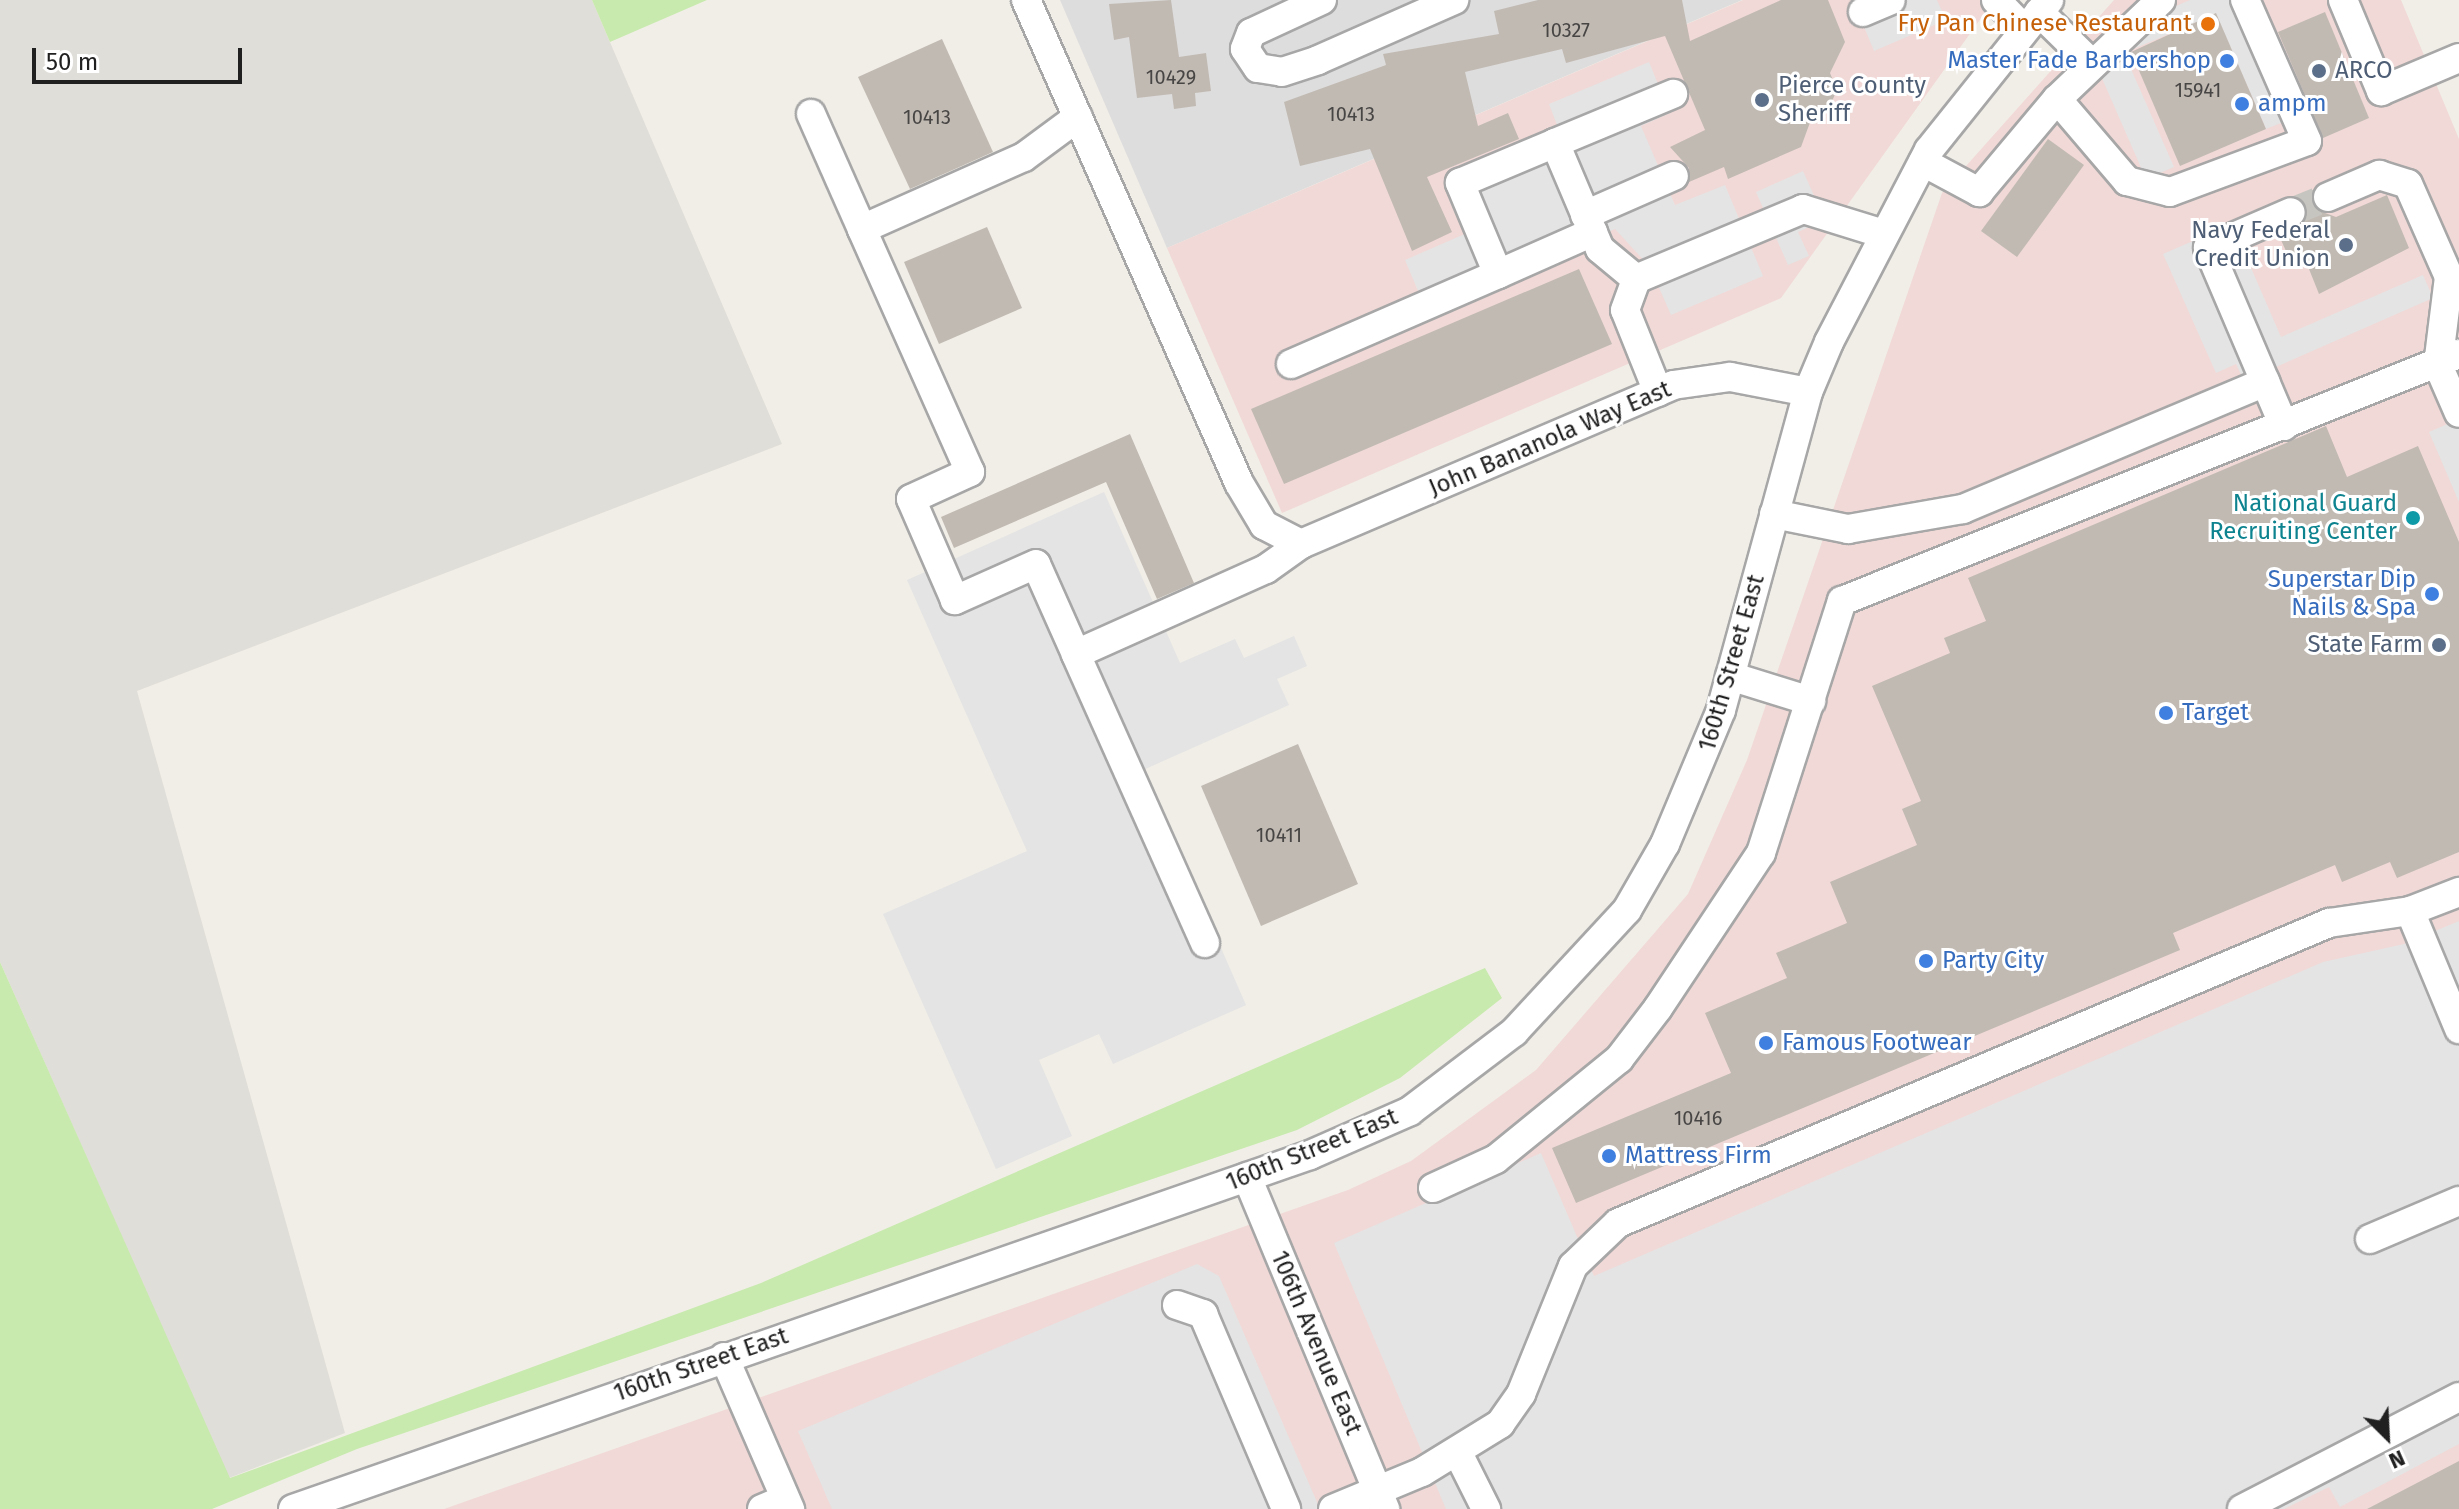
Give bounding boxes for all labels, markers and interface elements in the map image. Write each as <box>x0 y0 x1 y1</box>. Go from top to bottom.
place label: Fry Pan Chinese Restaurant <box>1898 10 2192 38</box>
marker: Fry Pan Chinese Restaurant <box>2199 15 2217 33</box>
house number: 10327 <box>1542 18 1590 42</box>
scale bar <box>36 32 246 82</box>
place label: Master Fade Barbershop <box>1947 47 2211 75</box>
text: 50 m <box>46 48 98 76</box>
marker: Master Fade Barbershop <box>2218 52 2236 70</box>
place label: ARCO <box>2335 57 2393 85</box>
marker: ARCO <box>2310 62 2328 80</box>
house number: 10429 <box>1146 65 1196 89</box>
place label: Pierce County Sheriff <box>1778 72 1926 128</box>
house number: 15941 <box>2175 78 2221 102</box>
place label: ampm <box>2258 90 2326 118</box>
marker: Pierce County Sheriff <box>1753 91 1771 109</box>
marker: ampm <box>2233 95 2251 113</box>
house number: 10413 <box>1327 102 1375 126</box>
house number: 10413 <box>903 105 951 129</box>
place label: Navy Federal Credit Union <box>2191 217 2330 273</box>
marker: Navy Federal Credit Union <box>2337 236 2355 254</box>
street label: John Bananola Way East <box>1425 375 1675 503</box>
place label: National Guard Recruiting Center <box>2209 490 2397 546</box>
marker: National Guard Recruiting Center <box>2404 509 2422 527</box>
place label: Superstar Dip Nails & Spa <box>2268 566 2416 622</box>
street label: 160th Street East <box>1693 571 1771 755</box>
marker: Superstar Dip Nails & Spa <box>2423 585 2441 603</box>
place label: State Farm <box>2307 631 2423 659</box>
marker: State Farm <box>2430 636 2448 654</box>
place label: Target <box>2182 699 2249 727</box>
marker: Target <box>2157 704 2175 722</box>
house number: 10411 <box>1256 823 1302 847</box>
place label: Party City <box>1942 947 2044 975</box>
marker: Party City <box>1917 952 1935 970</box>
place label: Famous Footwear <box>1782 1029 1972 1057</box>
marker: Famous Footwear <box>1757 1034 1775 1052</box>
street label: 160th Street East <box>1222 1102 1402 1198</box>
house number: 10416 <box>1674 1106 1722 1130</box>
place label: Mattress Firm <box>1625 1142 1772 1170</box>
marker: Mattress Firm <box>1600 1147 1618 1165</box>
street label: 106th Avenue East <box>1264 1247 1368 1439</box>
street label: 160th Street East <box>610 1322 792 1408</box>
north arrow <box>2347 1397 2427 1477</box>
text: N <box>2385 1444 2409 1475</box>

